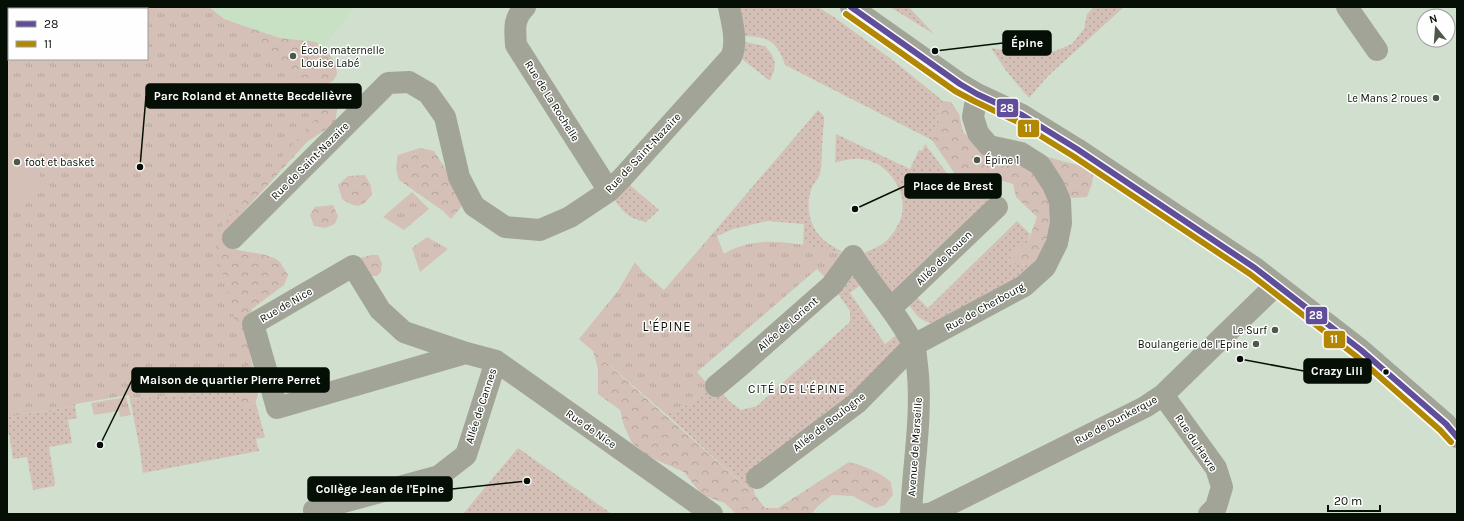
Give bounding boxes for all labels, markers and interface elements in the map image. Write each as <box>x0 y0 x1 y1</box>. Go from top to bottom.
legend <box>8 8 148 60</box>
north arrow <box>1416 8 1456 48</box>
text: N <box>1428 12 1439 26</box>
text: 28 <box>44 17 58 31</box>
callout: Épine <box>1003 31 1051 55</box>
text: Épine <box>1011 35 1043 50</box>
text: 11 <box>44 37 52 51</box>
place label: École maternelle Louise Labé <box>301 42 385 70</box>
marker: École maternelle Louise Labé <box>288 51 298 61</box>
street label: Rue de La Rochelle <box>522 58 582 144</box>
callout: Parc Roland et Annette Becdelièvre <box>146 84 361 108</box>
text: Parc Roland et Annette Becdelièvre <box>154 89 352 103</box>
place label: Le Mans 2 roues <box>1347 92 1428 105</box>
marker: Le Mans 2 roues <box>1431 93 1441 103</box>
line badge: 28 <box>996 98 1019 118</box>
text: 28 <box>1000 102 1014 115</box>
street label: Rue de Saint-Nazaire <box>603 110 684 196</box>
street label: Rue de Saint-Nazaire <box>268 119 352 203</box>
line badge: 11 <box>1017 119 1040 138</box>
text: 11 <box>1024 122 1032 135</box>
place label: Épine 1 <box>985 152 1019 167</box>
marker: Épine 1 <box>972 155 982 165</box>
place label: foot et basket <box>25 156 94 169</box>
marker: foot et basket <box>12 157 22 167</box>
callout: Place de Brest <box>905 174 1001 198</box>
text: Place de Brest <box>913 179 993 193</box>
street label: Allée de Rouen <box>913 228 975 288</box>
street label: Rue de Cherbourg <box>943 279 1028 334</box>
street label: Rue de Nice <box>257 285 315 325</box>
street label: Allée de Lorient <box>755 294 821 354</box>
line badge: 28 <box>1305 306 1328 325</box>
text: 28 <box>1309 309 1323 322</box>
district label: L'ÉPINE <box>642 317 692 334</box>
place label: Le Surf <box>1233 324 1267 337</box>
marker: Le Surf <box>1270 325 1280 335</box>
line badge: 11 <box>1323 330 1346 349</box>
text: 11 <box>1330 333 1338 346</box>
place label: Boulangerie de l'Epine <box>1138 338 1248 351</box>
marker: Boulangerie de l'Epine <box>1251 339 1261 349</box>
callout: Crazy Lili <box>1304 359 1371 383</box>
text: Crazy Lili <box>1311 364 1363 378</box>
street label: Allée de Cannes <box>463 366 499 445</box>
unlabelled marker <box>1381 367 1391 377</box>
callout: Maison de quartier Pierre Perret <box>132 368 329 392</box>
text: Maison de quartier Pierre Perret <box>139 373 321 387</box>
district label: CITÉ DE L'ÉPINE <box>748 381 846 396</box>
street label: Allée de Boulogne <box>790 389 868 454</box>
street label: Rue de Dunkerque <box>1073 393 1160 447</box>
street label: Avenue de Marseille <box>905 397 925 497</box>
street label: Rue de Nice <box>563 407 619 451</box>
street label: Rue du Havre <box>1172 412 1220 474</box>
callout: Collège Jean de l'Epine <box>308 477 452 501</box>
text: Collège Jean de l'Epine <box>316 482 444 496</box>
scale bar <box>1328 487 1380 513</box>
text: 20 m <box>1334 494 1362 508</box>

